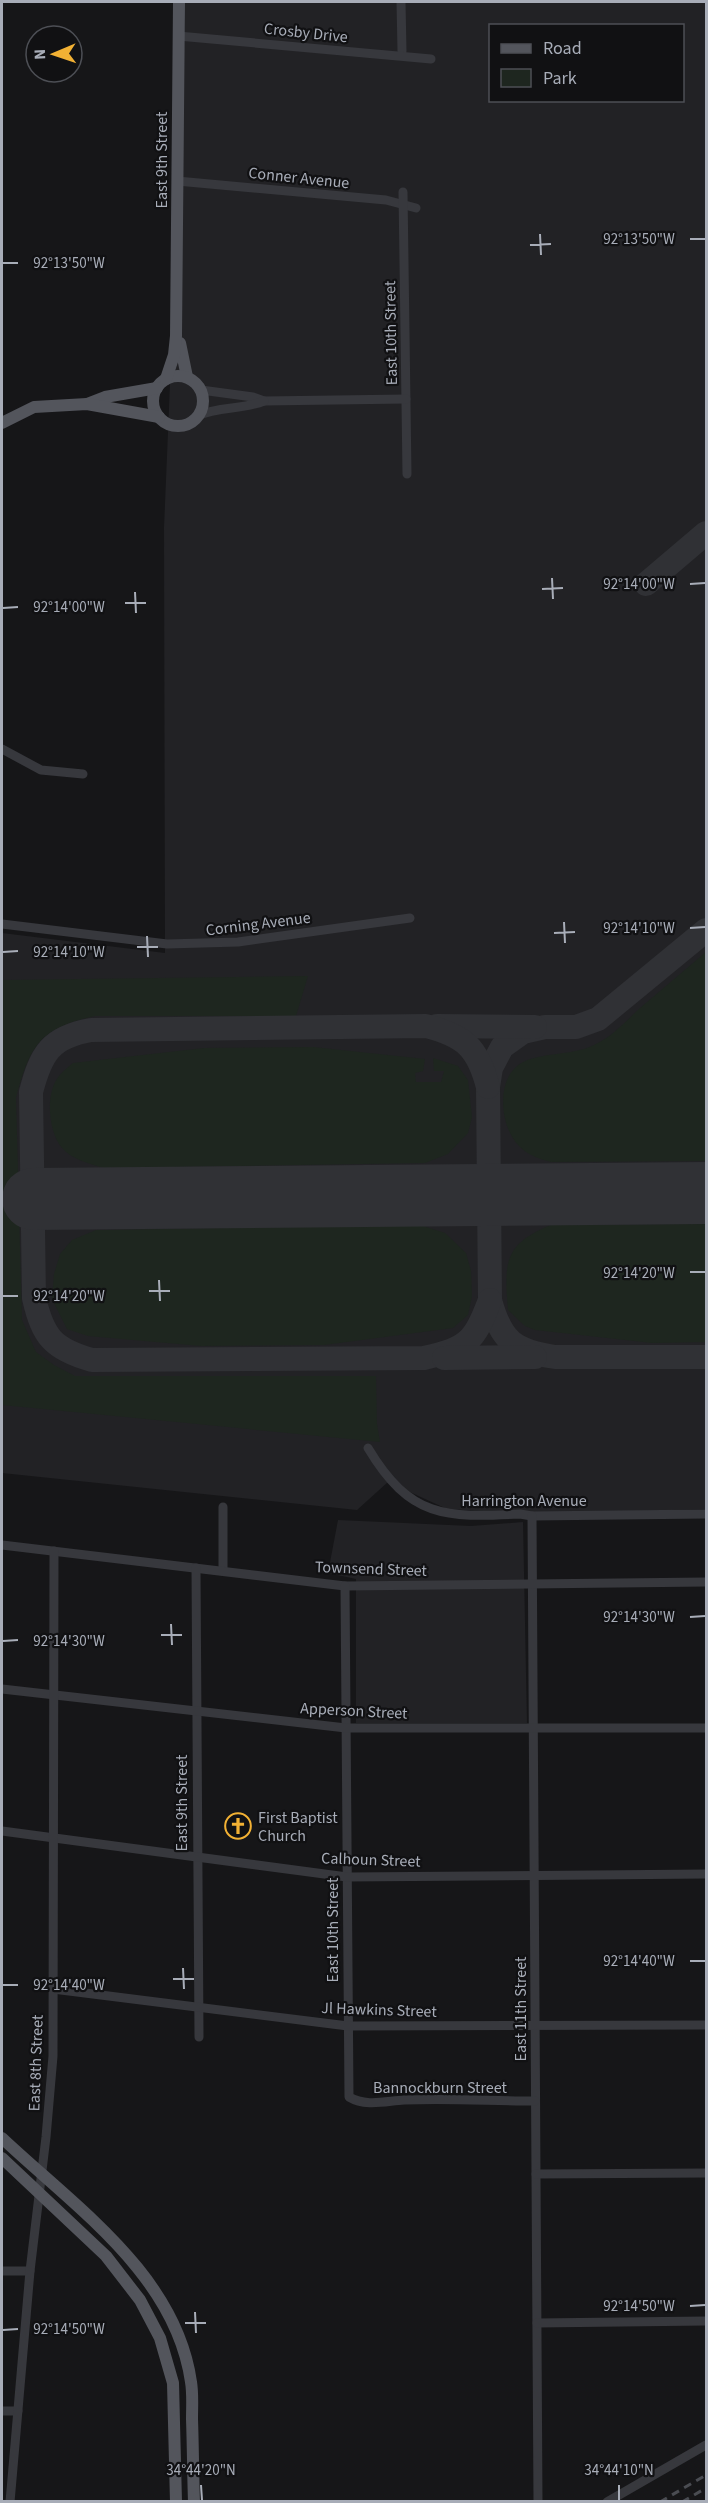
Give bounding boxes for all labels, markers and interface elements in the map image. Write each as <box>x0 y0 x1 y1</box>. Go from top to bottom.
street label: Crosby Drive <box>263 18 349 48</box>
north arrow <box>24 24 84 84</box>
legend <box>489 24 684 102</box>
text: Road <box>543 36 582 61</box>
text: N <box>29 49 51 60</box>
text: Park <box>543 66 577 91</box>
street label: East 9th Street <box>151 111 173 208</box>
street label: Conner Avenue <box>247 162 350 194</box>
text: 92°13'50"W <box>603 229 675 250</box>
text: 92°13'50"W <box>33 253 105 274</box>
street label: East 10th Street <box>379 280 403 386</box>
text: 92°14'00"W <box>603 574 675 595</box>
text: 92°14'00"W <box>33 597 105 618</box>
street label: Corning Avenue <box>204 907 312 941</box>
text: 92°14'10"W <box>603 918 675 939</box>
text: 92°14'10"W <box>33 942 105 963</box>
text: 92°14'20"W <box>603 1263 675 1284</box>
text: 92°14'20"W <box>33 1286 105 1307</box>
street label: Harrington Avenue <box>461 1490 587 1512</box>
street label: Townsend Street <box>315 1556 428 1582</box>
text: 92°14'30"W <box>603 1607 675 1628</box>
text: 92°14'30"W <box>33 1631 105 1652</box>
street label: Apperson Street <box>300 1697 409 1725</box>
street label: East 9th Street <box>171 1754 193 1851</box>
place label: First Baptist Church <box>258 1807 338 1847</box>
church icon: First Baptist Church <box>223 1811 253 1841</box>
street label: Calhoun Street <box>321 1847 422 1873</box>
street label: East 10th Street <box>322 1877 344 1982</box>
text: 92°14'40"W <box>603 1951 675 1972</box>
street label: East 11th Street <box>510 1956 532 2061</box>
text: 92°14'40"W <box>33 1975 105 1996</box>
street label: Jl Hawkins Street <box>321 1997 438 2023</box>
street label: East 8th Street <box>23 2014 49 2112</box>
street label: Bannockburn Street <box>373 2077 508 2099</box>
text: 92°14'50"W <box>603 2296 675 2317</box>
text: 92°14'50"W <box>33 2319 105 2340</box>
text: 34°44'20"N <box>166 2460 236 2481</box>
text: 34°44'10"N <box>584 2460 654 2481</box>

